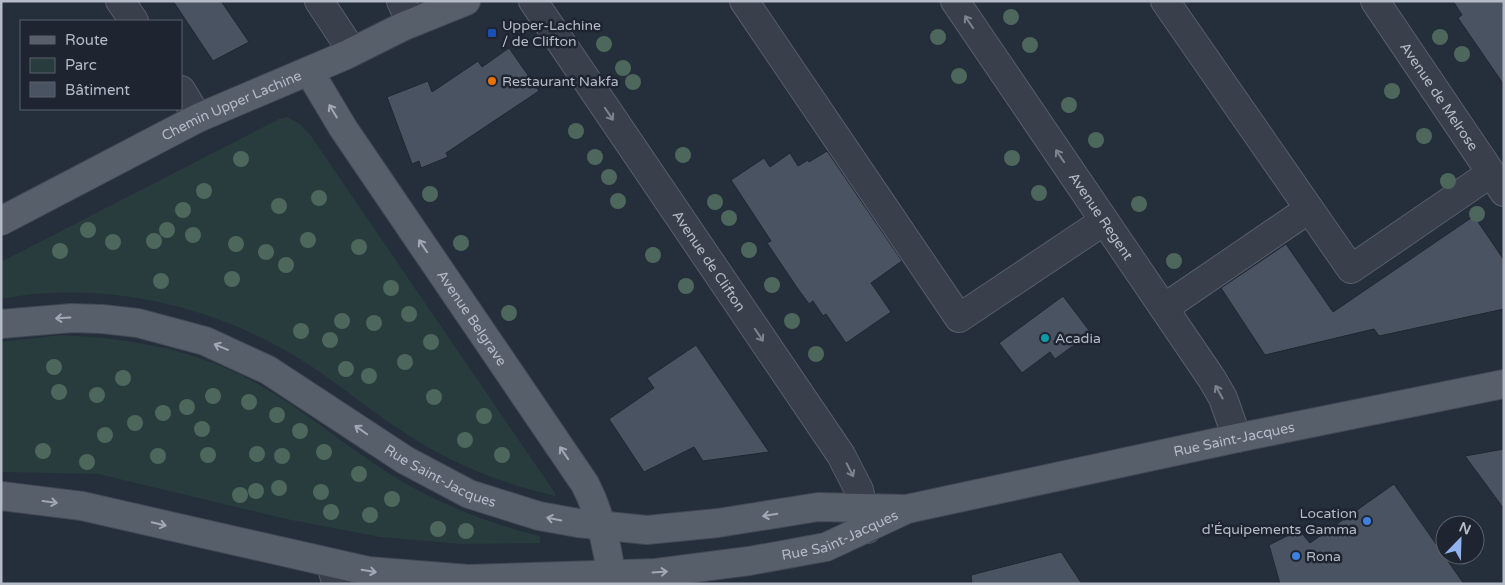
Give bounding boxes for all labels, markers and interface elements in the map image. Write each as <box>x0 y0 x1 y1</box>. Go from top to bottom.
one-way arrow <box>963 15 973 29</box>
place label: Upper-Lachine / de Clifton <box>502 17 601 50</box>
legend <box>20 20 182 110</box>
marker: Upper-Lachine / de Clifton <box>486 27 498 39</box>
text: Route <box>65 31 108 49</box>
street label: Avenue de Melrose <box>1397 39 1482 154</box>
text: Parc <box>65 56 97 74</box>
street label: Chemin Upper Lachine <box>158 66 304 144</box>
place label: Restaurant Nakfa <box>502 73 619 90</box>
marker: Restaurant Nakfa <box>486 75 498 87</box>
text: Bâtiment <box>65 81 130 99</box>
one-way arrow <box>328 104 338 118</box>
one-way arrow <box>604 107 614 121</box>
one-way arrow <box>1055 149 1065 163</box>
street label: Avenue Regent <box>1065 169 1137 264</box>
street label: Avenue de Clifton <box>669 207 750 315</box>
one-way arrow <box>418 239 428 253</box>
street label: Avenue Belgrave <box>434 267 511 369</box>
one-way arrow <box>55 314 71 323</box>
one-way arrow <box>755 328 765 342</box>
place label: Acadia <box>1055 330 1101 347</box>
marker: Acadia <box>1039 332 1051 344</box>
one-way arrow <box>214 342 229 352</box>
one-way arrow <box>1214 385 1224 400</box>
street label: Rue Saint-Jacques <box>1172 418 1296 460</box>
one-way arrow <box>354 425 368 435</box>
street label: Rue Saint-Jacques <box>381 440 499 511</box>
one-way arrow <box>559 446 569 460</box>
one-way arrow <box>845 463 855 478</box>
one-way arrow <box>41 497 57 507</box>
place label: Location d'Équipements Gamma <box>1202 505 1357 538</box>
street label: Rue Saint-Jacques <box>780 506 901 563</box>
one-way arrow <box>762 511 778 521</box>
one-way arrow <box>547 513 563 523</box>
marker: Location d'Équipements Gamma <box>1361 515 1373 527</box>
north arrow <box>1435 515 1485 565</box>
text: N <box>1456 518 1473 539</box>
one-way arrow <box>151 520 167 529</box>
place label: Rona <box>1306 548 1341 565</box>
marker: Rona <box>1290 550 1302 562</box>
one-way arrow <box>361 566 377 576</box>
one-way arrow <box>651 567 667 577</box>

